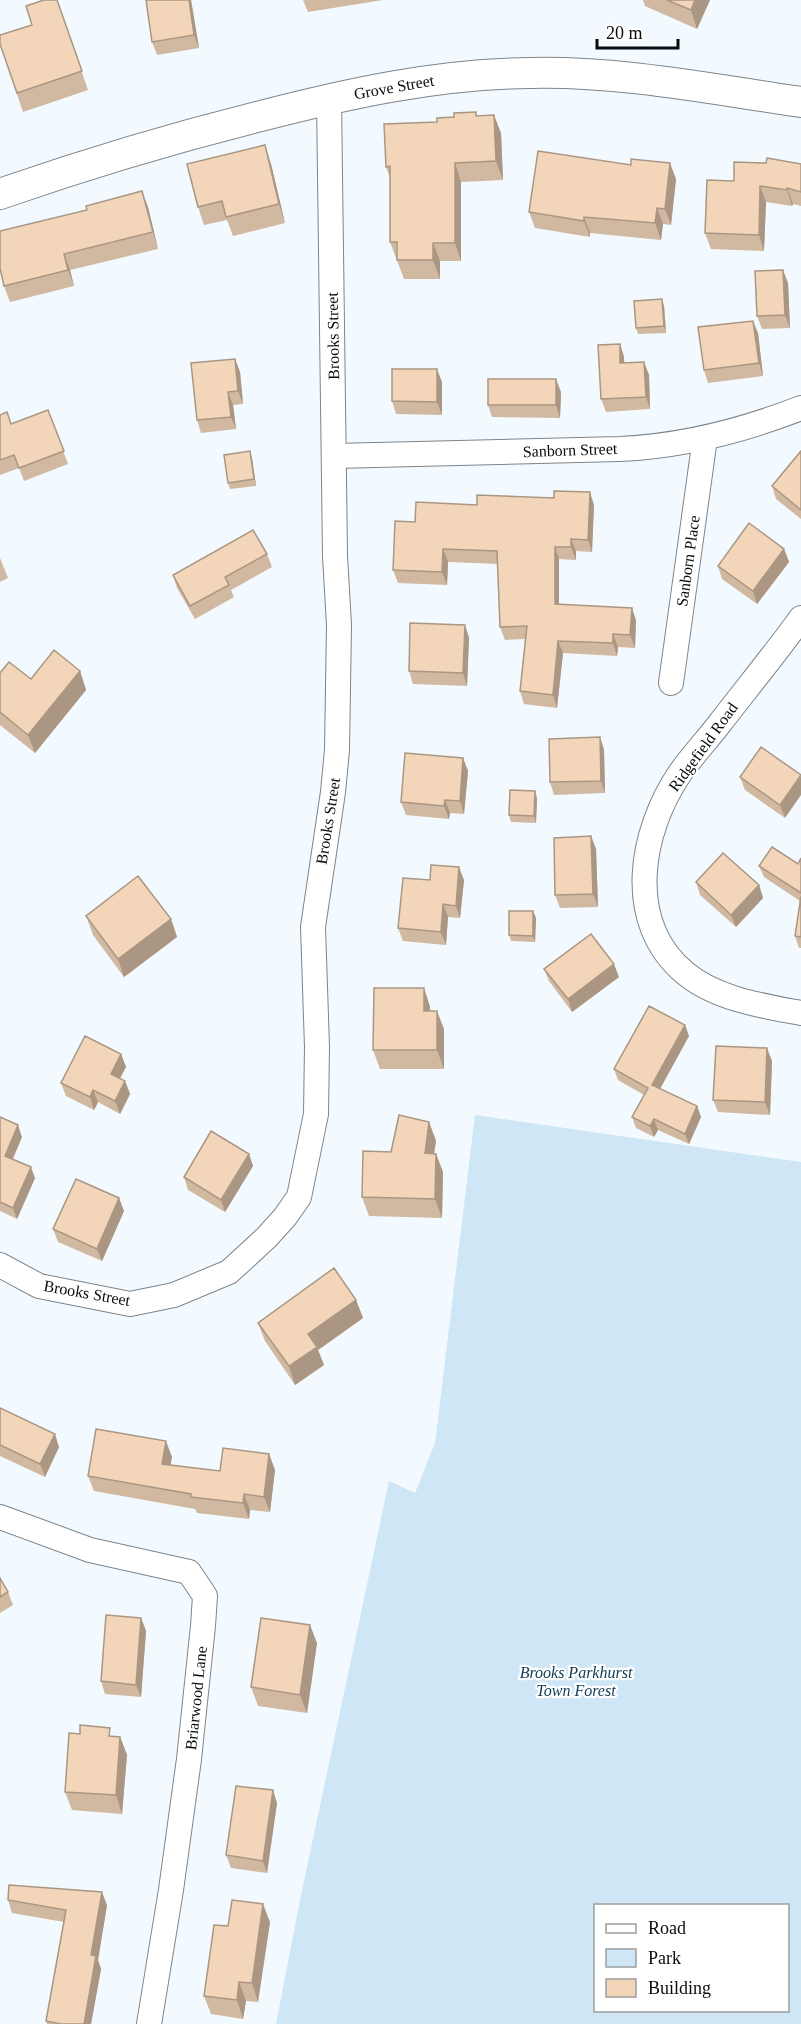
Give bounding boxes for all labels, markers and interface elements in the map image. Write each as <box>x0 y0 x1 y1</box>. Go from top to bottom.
scale bar <box>597 12 678 50</box>
text: 20 m <box>606 23 643 43</box>
street label: Grove Street <box>352 71 436 102</box>
street label: Brooks Street <box>324 292 342 380</box>
street label: Sanborn Street <box>522 440 618 460</box>
street label: Sanborn Place <box>673 514 703 608</box>
street label: Ridgefield Road <box>665 699 742 795</box>
street label: Brooks Street <box>313 776 343 866</box>
street label: Brooks Street <box>42 1277 132 1309</box>
street label: Briarwood Lane <box>182 1645 210 1751</box>
park label: Brooks Parkhurst Town Forest <box>520 1664 633 1699</box>
legend <box>594 1904 789 2012</box>
text: Road <box>648 1918 686 1938</box>
text: Park <box>648 1948 681 1968</box>
text: Building <box>648 1978 711 1998</box>

